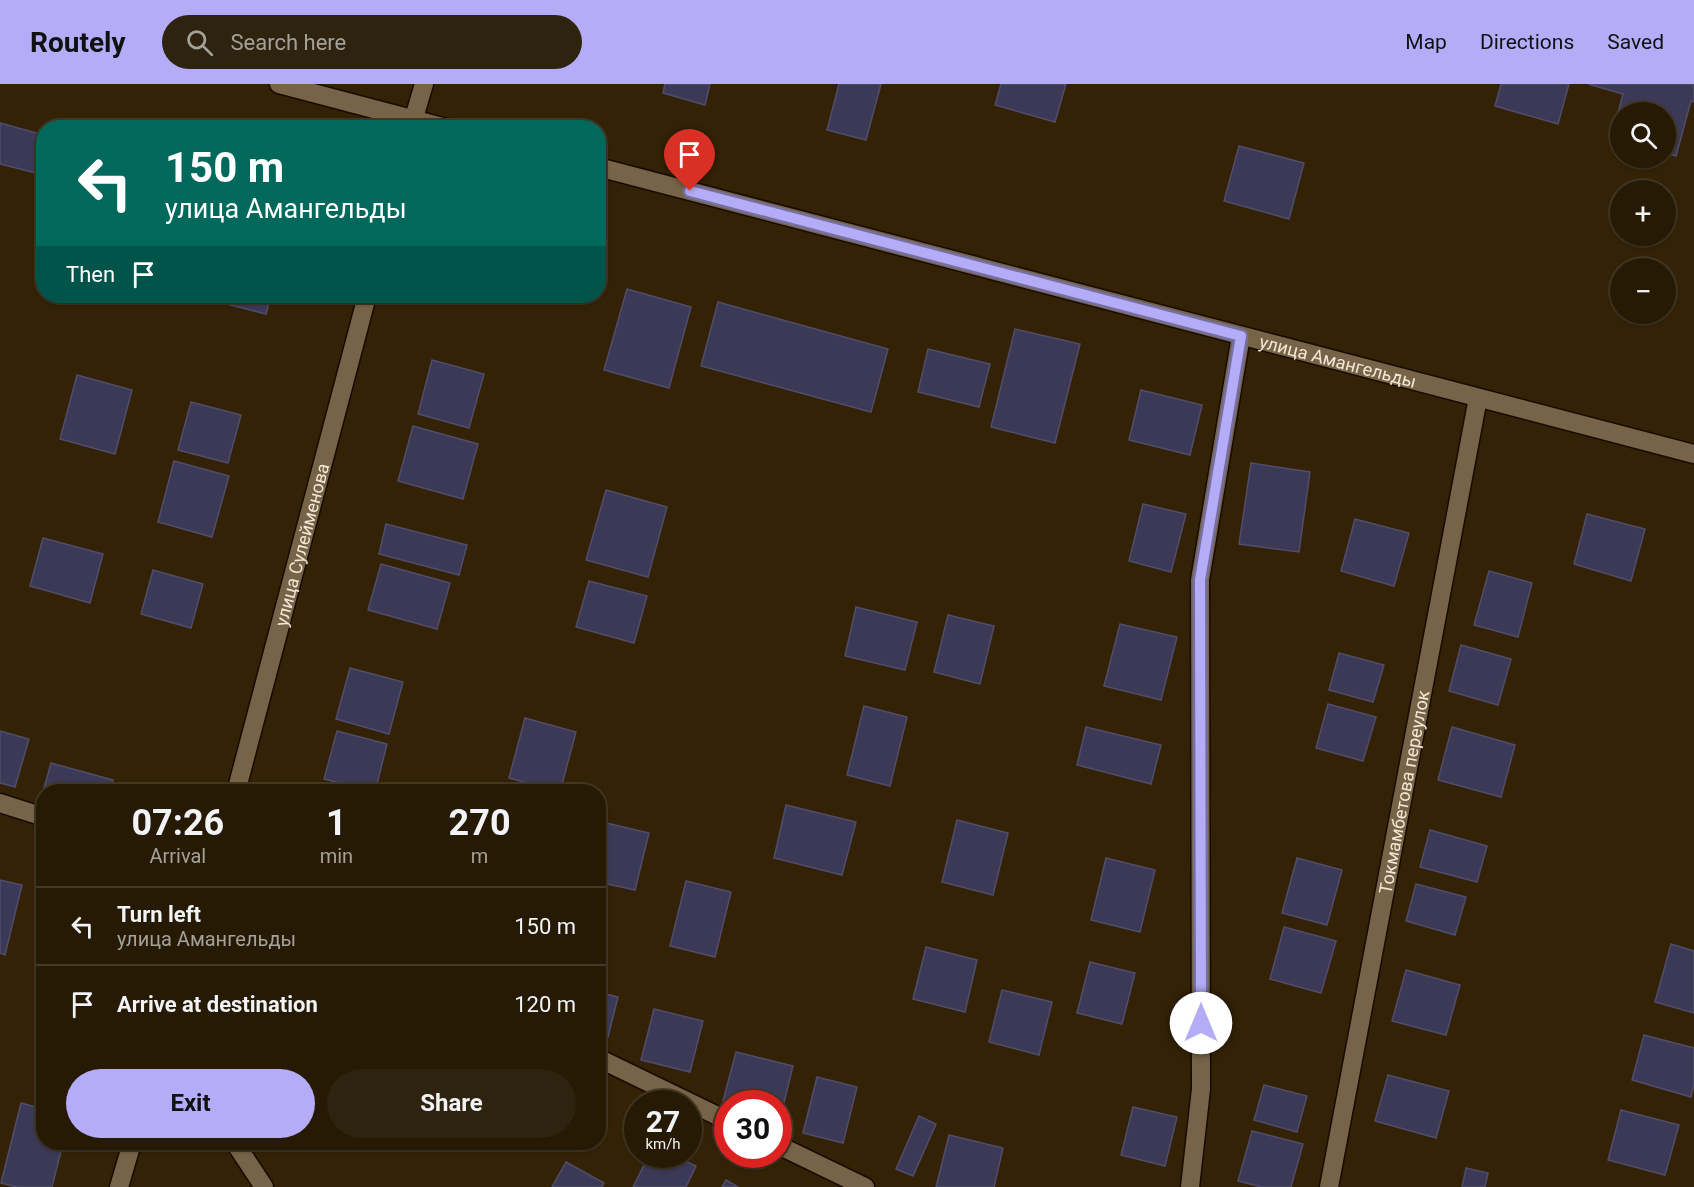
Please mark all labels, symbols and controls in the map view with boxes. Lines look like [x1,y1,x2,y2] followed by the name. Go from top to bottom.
[162,15,582,69] search box
[30,26,126,59] text: Routely
[183,26,216,59] icon: search
[231,30,346,55] text: Search here
[1405,30,1447,54] text: Map
[1480,30,1574,54] text: Directions
[1607,30,1664,54] text: Saved
[1610,102,1676,324] map controls
[1610,102,1676,168] button: search
[664,129,715,191] pin
[673,138,706,171] icon: arrive
[165,143,284,192] text: 150 m
[66,144,144,222] icon: left
[1610,180,1676,246] button: +
[165,193,407,225] text: улица Амангельды
[127,258,160,291] icon: arrive
[1610,258,1676,324] button: −
[66,262,115,287] text: Then
[1257,330,1419,391] street label: улица Амангельды
[270,461,333,628] street label: улица Сулейменова
[1374,688,1433,896] street label: Токмамбетова переулок
[131,802,224,844] text: 07:26
[326,802,347,844] text: 1
[449,802,511,844] text: 270
[149,844,206,868] text: Arrival
[320,844,353,868] text: min
[471,844,488,868] text: m
[117,902,201,927] text: Turn left
[66,910,99,943] icon: left
[514,914,576,939] text: 150 m
[117,927,296,951] text: улица Амангельды
[66,988,99,1021] icon: arrive
[1169,991,1233,1055] position arrow
[117,992,318,1017] text: Arrive at destination
[514,992,576,1017] text: 120 m
[66,1069,315,1138] button: Exit
[327,1069,576,1138] button: Share
[714,1090,792,1168] speed limit sign: 30
[646,1104,680,1139] text: 27
[645,1135,681,1153] text: km/h

